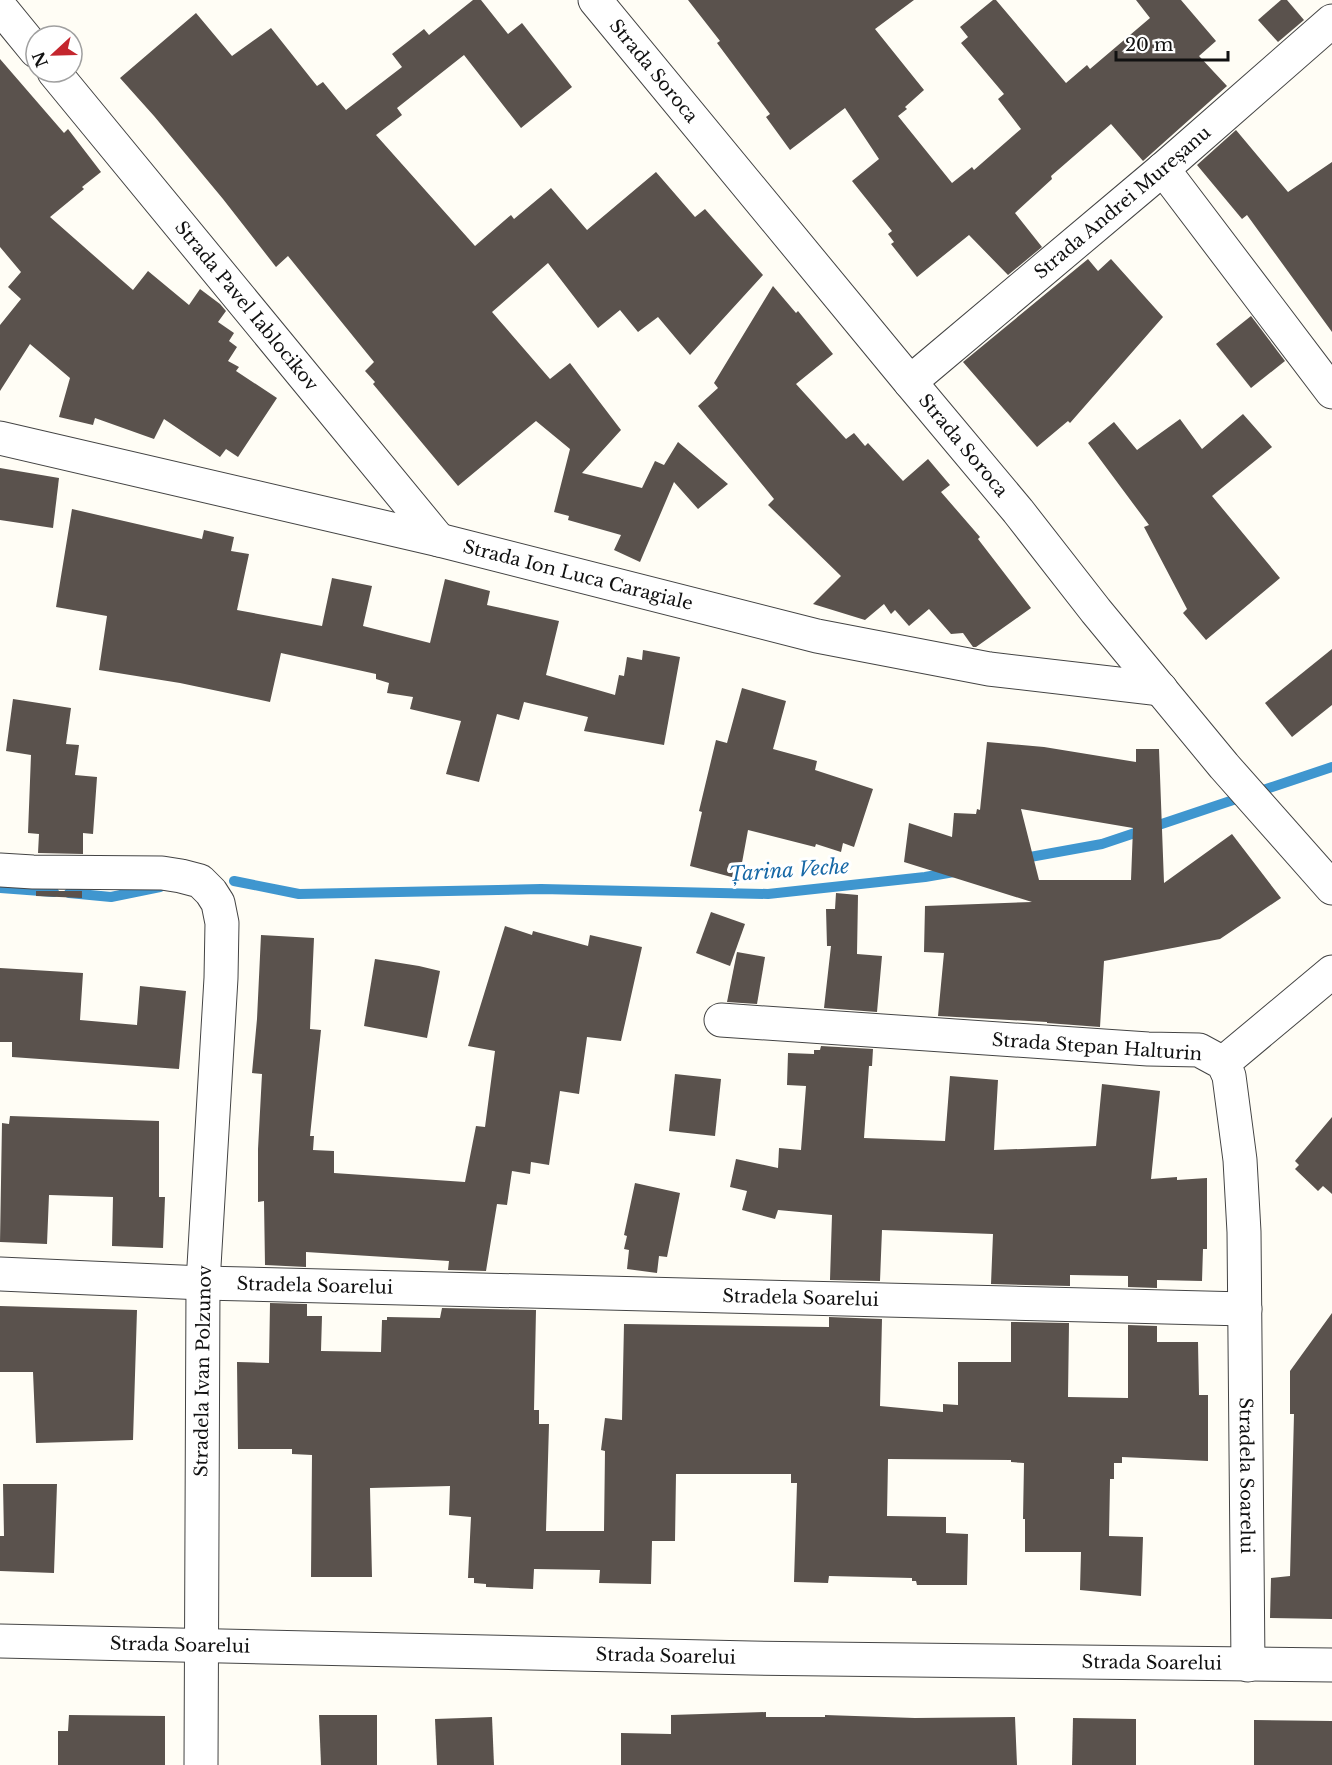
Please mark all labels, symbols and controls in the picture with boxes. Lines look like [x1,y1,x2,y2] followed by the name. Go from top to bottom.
[605,15,703,127] street label: Strada Soroca
[24,24,84,84] north arrow
[1116,24,1228,62] scale bar
[1125,34,1173,56] text: 20 m
[28,49,52,70] text: N
[1030,122,1215,284] street label: Strada Andrei Mureșanu
[170,217,323,395] street label: Strada Pavel Iablocikov
[914,390,1012,501] street label: Strada Soroca
[461,536,695,615] street label: Strada Ion Luca Caragiale
[728,854,850,886] water label: Țarina Veche
[991,1029,1203,1065] street label: Strada Stepan Halturin
[190,1265,216,1477] street label: Stradela Ivan Polzunov
[236,1273,393,1299] street label: Stradela Soarelui
[722,1285,879,1311] street label: Stradela Soarelui
[1235,1397,1258,1554] street label: Stradela Soarelui
[110,1632,250,1658] street label: Strada Soarelui
[595,1643,736,1669] street label: Strada Soarelui
[1082,1651,1222,1675] street label: Strada Soarelui

